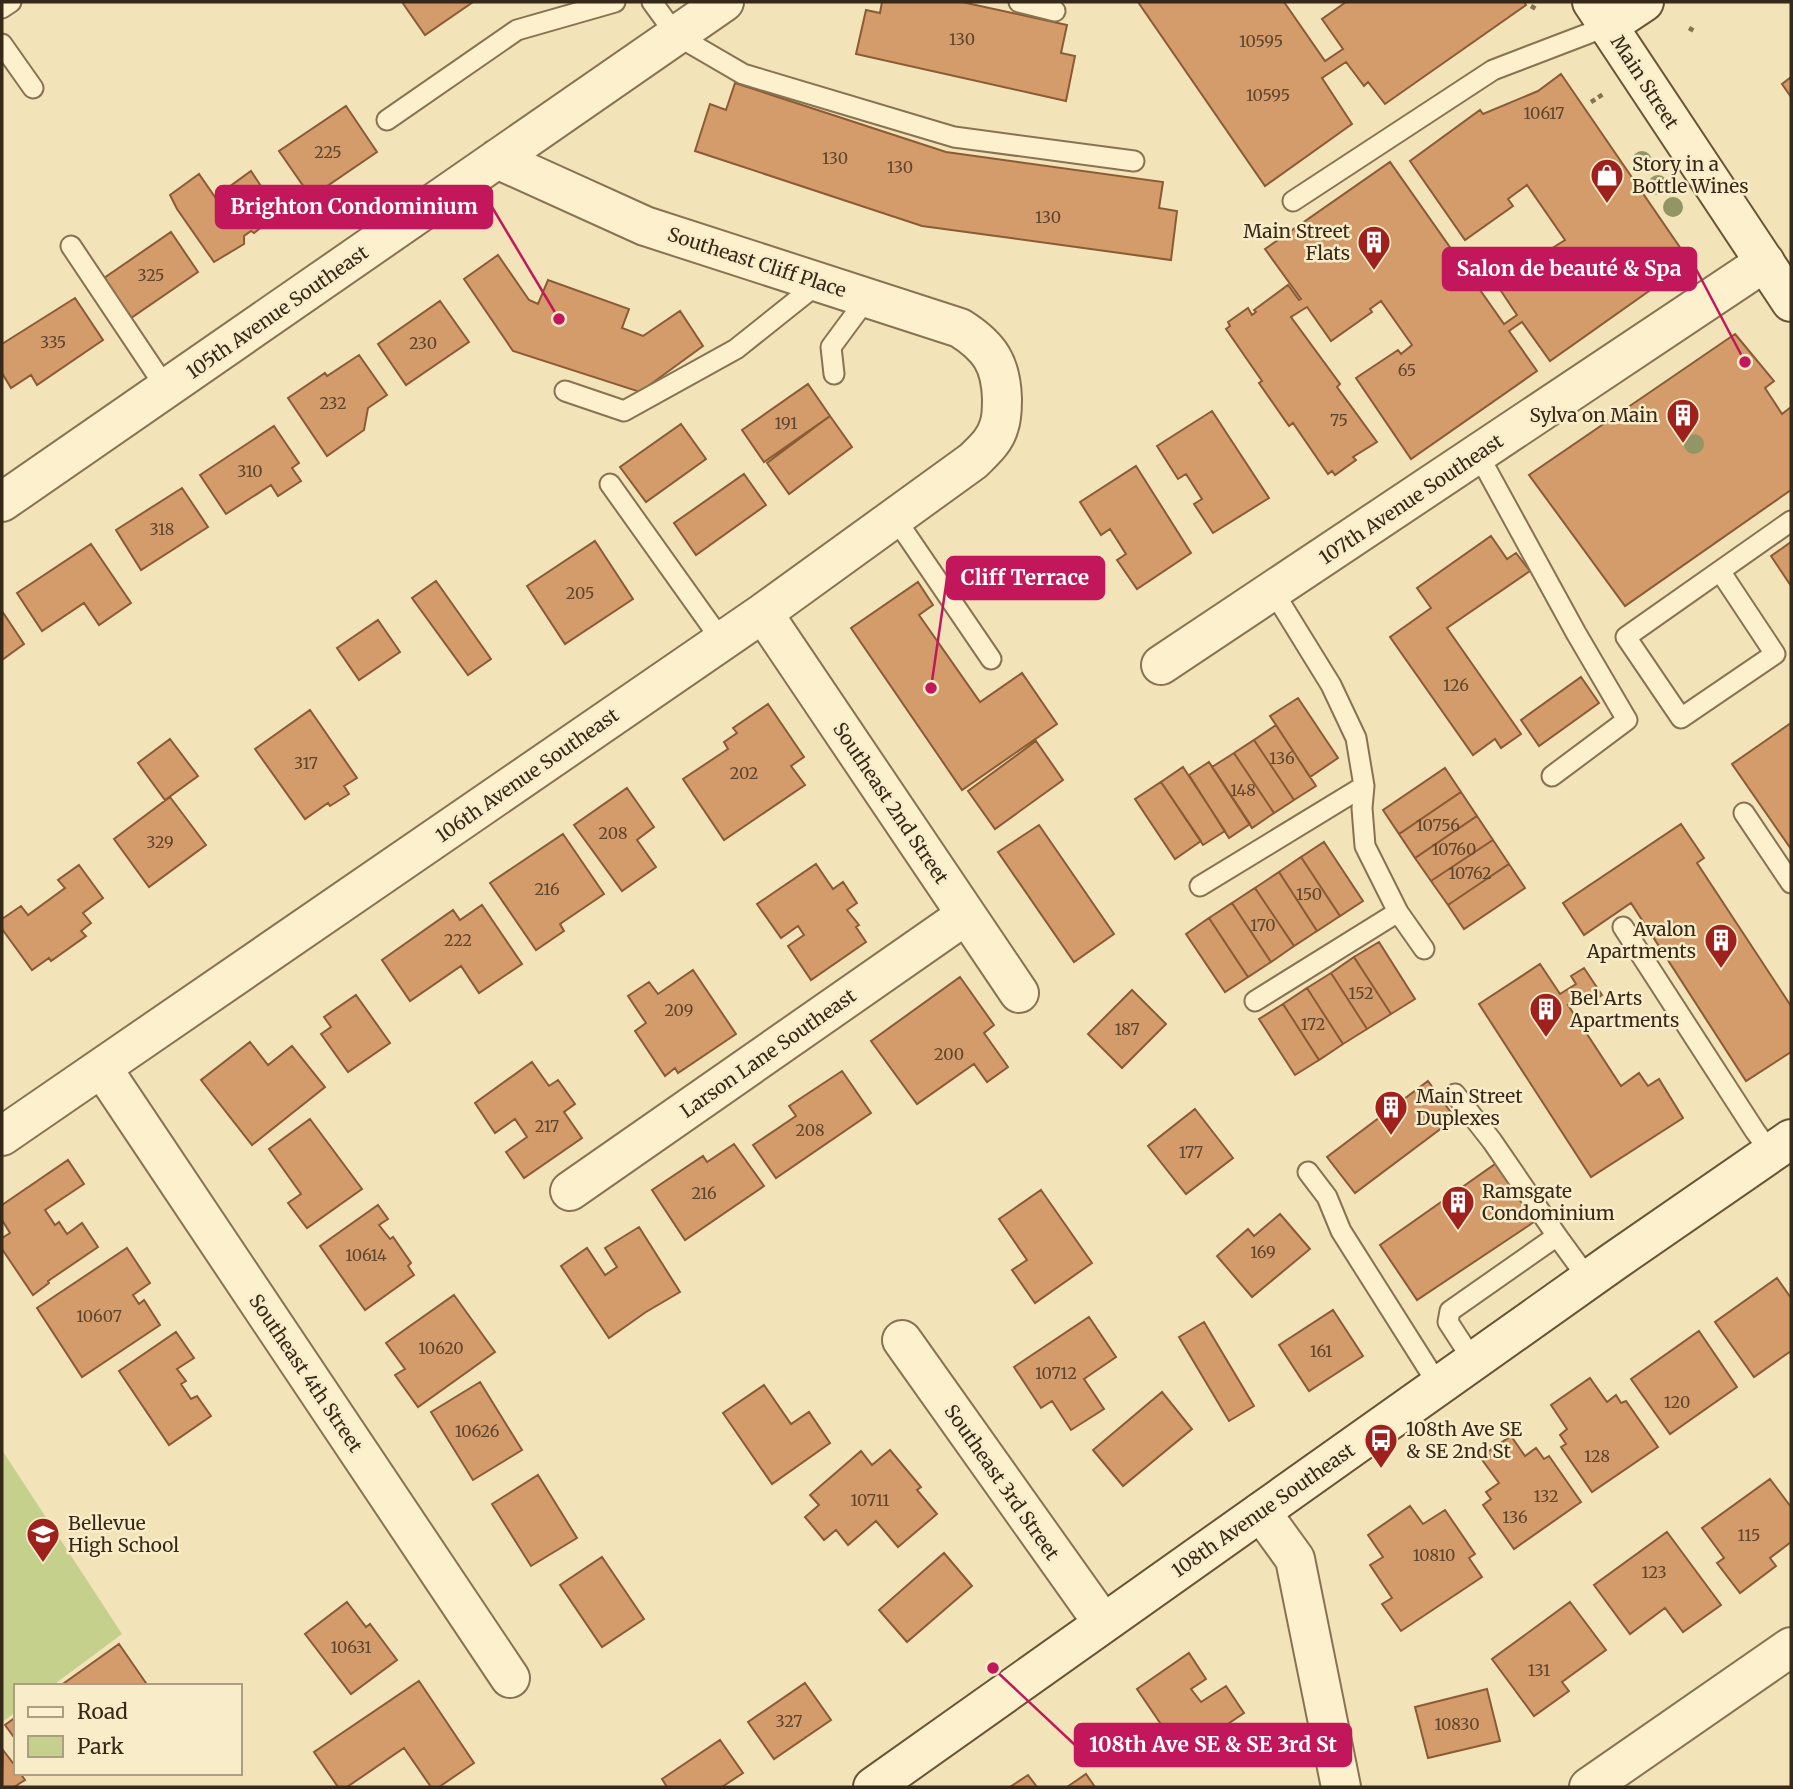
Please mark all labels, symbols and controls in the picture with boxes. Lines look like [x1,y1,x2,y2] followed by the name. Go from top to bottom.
[949,29,975,49] house number: 130
[1239,31,1283,51] house number: 10595
[1606,31,1684,134] street label: Main Street
[1246,85,1290,105] house number: 10595
[1524,103,1564,123] house number: 10617
[314,142,342,162] house number: 225
[822,148,848,168] house number: 130
[1632,152,1749,198] place label: Story in a Bottle Wines
[1588,156,1626,205] shop icon: Story in a Bottle Wines
[887,157,913,177] house number: 130
[216,186,492,228] callout: Brighton Condominium
[230,193,478,220] text: Brighton Condominium
[1035,207,1061,227] house number: 130
[1243,219,1351,265] place label: Main Street Flats
[665,222,849,302] street label: Southeast Cliff Place
[1355,223,1393,272] building icon: Main Street Flats
[181,240,373,384] street label: 105th Avenue Southeast
[1443,248,1696,290] callout: Salon de beauté & Spa
[1457,255,1682,282] text: Salon de beauté & Spa
[138,265,164,285] house number: 325
[40,332,66,352] house number: 335
[409,333,437,353] house number: 230
[1398,360,1416,380] house number: 65
[319,393,347,413] house number: 232
[1664,396,1702,445] building icon: Sylva on Main
[1530,403,1658,427] place label: Sylva on Main
[1330,410,1348,430] house number: 75
[775,413,797,433] house number: 191
[1314,428,1508,570] street label: 107th Avenue Southeast
[237,461,263,481] house number: 310
[150,519,174,539] house number: 318
[947,557,1104,599] callout: Cliff Terrace
[961,564,1089,591] text: Cliff Terrace
[566,583,594,603] house number: 205
[1443,675,1469,695] house number: 126
[431,702,624,847] street label: 106th Avenue Southeast
[828,718,954,889] street label: Southeast 2nd Street
[1269,748,1295,768] house number: 136
[294,753,318,773] house number: 317
[730,763,758,783] house number: 202
[1230,780,1256,800] house number: 148
[1416,815,1460,835] house number: 10756
[599,823,627,843] house number: 208
[146,832,174,852] house number: 329
[1432,839,1476,859] house number: 10760
[1448,863,1492,883] house number: 10762
[534,879,560,899] house number: 216
[1296,884,1322,904] house number: 150
[1250,915,1276,935] house number: 170
[1586,917,1696,963] place label: Avalon Apartments
[1702,921,1740,970] building icon: Avalon Apartments
[444,930,472,950] house number: 222
[676,983,861,1123] street label: Larson Lane Southeast
[1349,983,1373,1003] house number: 152
[1569,986,1679,1032] place label: Bel Arts Apartments
[1527,990,1565,1039] building icon: Bel Arts Apartments
[664,1000,694,1020] house number: 209
[1301,1014,1325,1034] house number: 172
[1114,1019,1140,1039] house number: 187
[934,1044,964,1064] house number: 200
[1416,1084,1523,1130] place label: Main Street Duplexes
[1372,1088,1410,1137] building icon: Main Street Duplexes
[535,1116,559,1136] house number: 217
[796,1120,824,1140] house number: 208
[1179,1142,1203,1162] house number: 177
[1482,1179,1615,1225] place label: Ramsgate Condominium
[691,1183,717,1203] house number: 216
[1439,1183,1477,1232] building icon: Ramsgate Condominium
[1250,1242,1276,1262] house number: 169
[345,1245,387,1265] house number: 10614
[244,1289,368,1457] street label: Southeast 4th Street
[76,1306,122,1326] house number: 10607
[418,1338,464,1358] house number: 10620
[1310,1341,1332,1361] house number: 161
[1035,1363,1077,1383] house number: 10712
[1664,1392,1690,1412] house number: 120
[939,1400,1065,1565] street label: Southeast 3rd Street
[1406,1417,1522,1463] place label: 108th Ave SE & SE 2nd St
[455,1421,500,1441] house number: 10626
[1362,1421,1400,1470] bus stop icon: 108th Ave SE & SE 2nd St
[1167,1437,1360,1582] street label: 108th Avenue Southeast
[1584,1446,1610,1466] house number: 128
[1534,1486,1558,1506] house number: 132
[850,1490,890,1510] house number: 10711
[1502,1507,1528,1527] house number: 136
[68,1511,179,1557] place label: Bellevue High School
[24,1515,62,1564] school or university icon: Bellevue High School
[1738,1525,1760,1545] house number: 115
[1413,1545,1455,1565] house number: 10810
[1641,1562,1667,1582] house number: 123
[330,1637,372,1657] house number: 10631
[1528,1660,1550,1680] house number: 131
[14,1684,242,1775] legend
[77,1698,128,1725] text: Road
[776,1711,802,1731] house number: 327
[1434,1714,1480,1734] house number: 10830
[1075,1724,1351,1766] callout: 108th Ave SE & SE 3rd St
[1089,1731,1338,1758] text: 108th Ave SE & SE 3rd St
[77,1733,124,1760] text: Park

